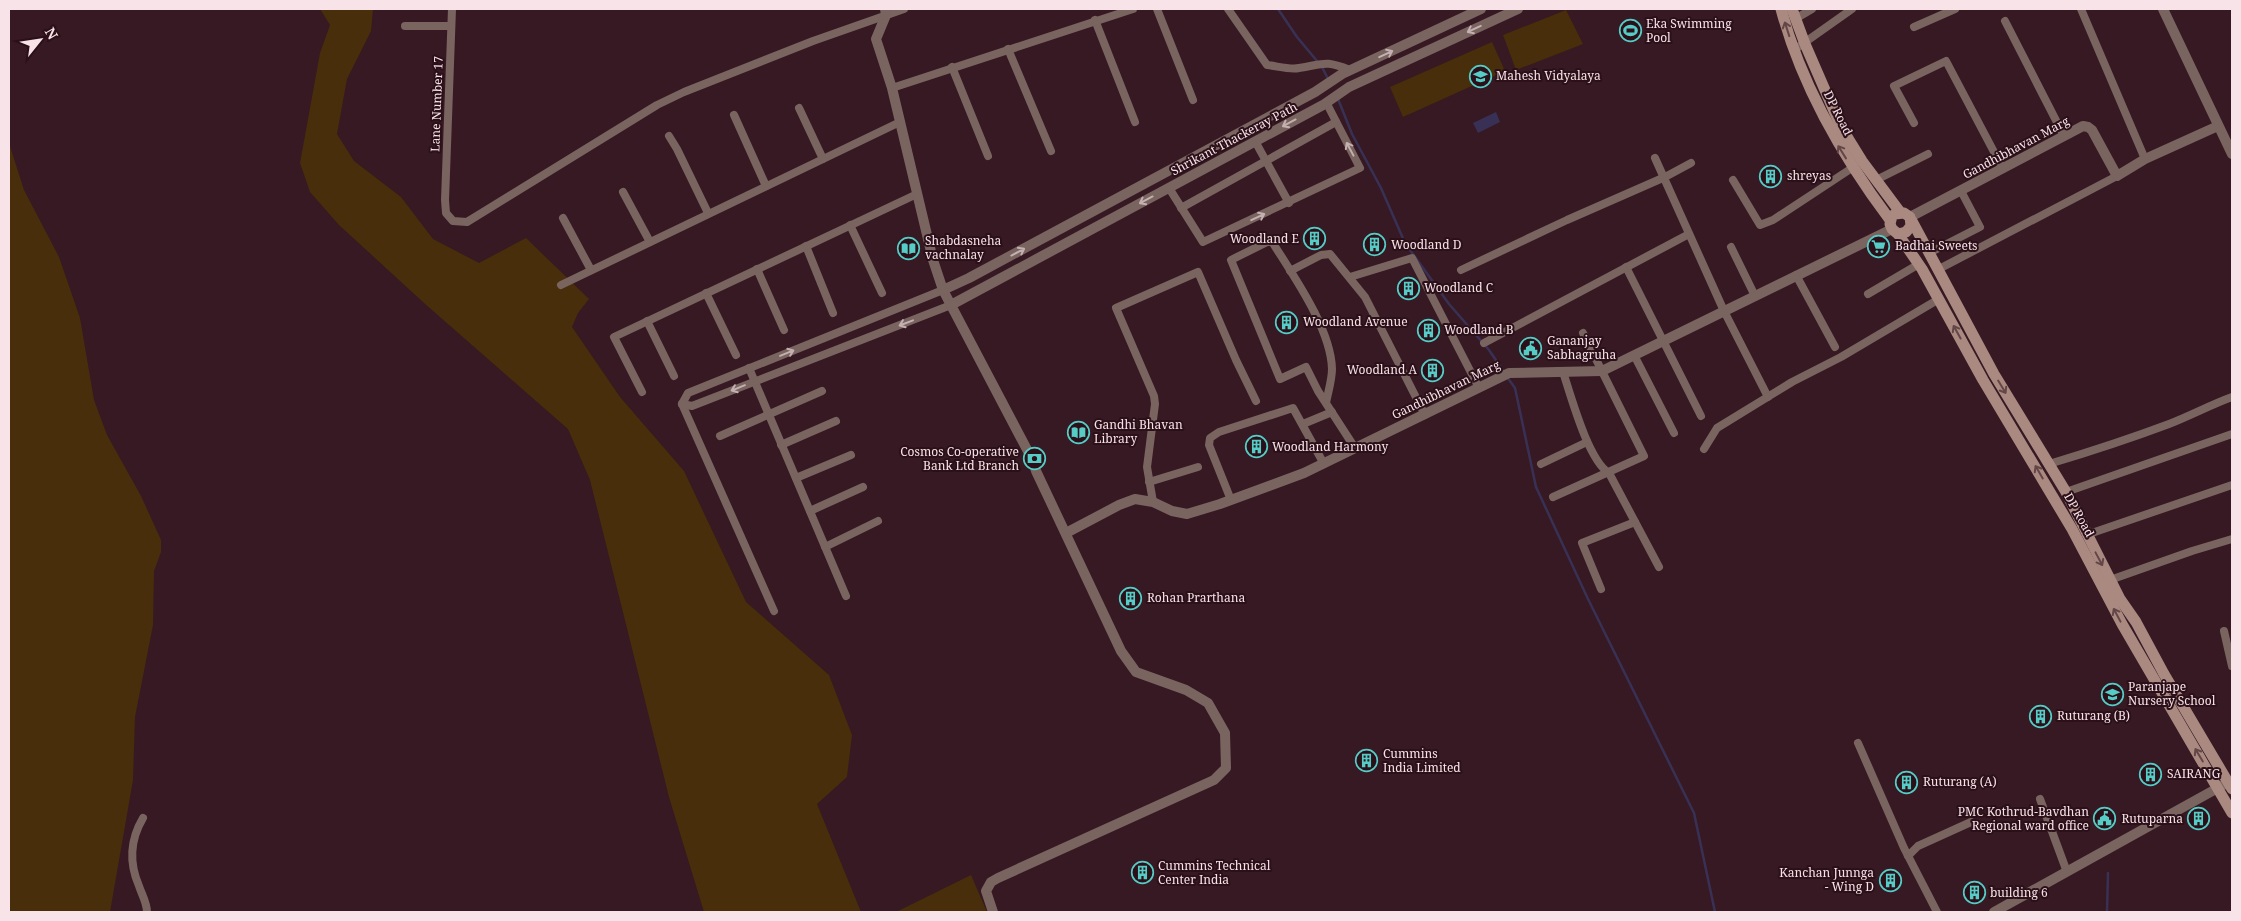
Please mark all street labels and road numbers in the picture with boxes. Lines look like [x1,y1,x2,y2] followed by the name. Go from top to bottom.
[426,56,447,152] street label: Lane Number 17
[1820,88,1857,139] street label: DP Road
[1168,98,1300,179] street label: Shrikant Thackeray Path
[1960,112,2072,183] street label: Gandhibhavan Marg
[1389,356,1503,423] street label: Gandhibhavan Marg
[2060,490,2099,540] street label: DP Road

